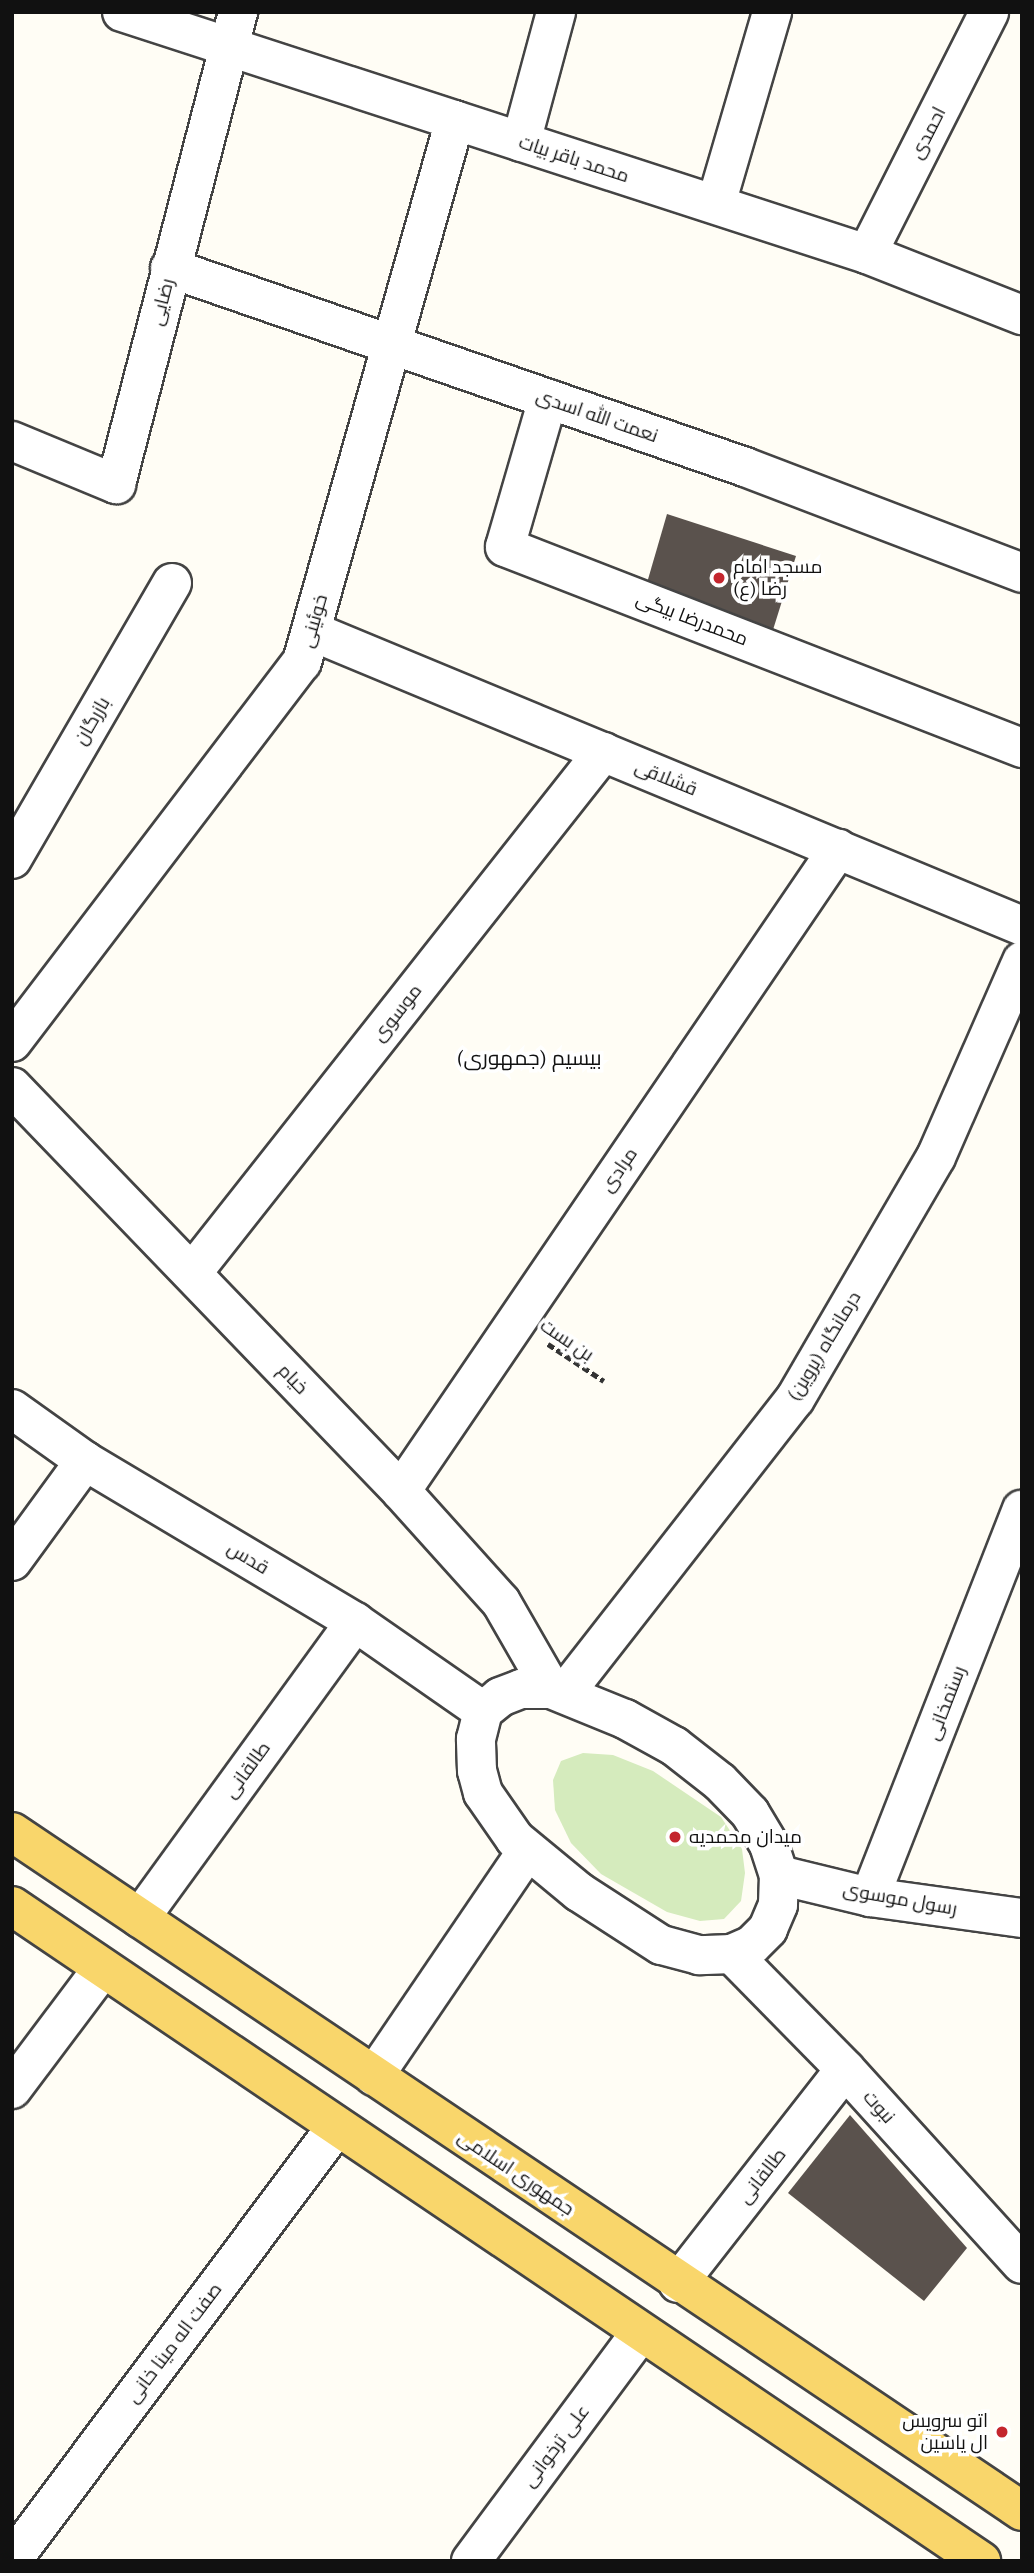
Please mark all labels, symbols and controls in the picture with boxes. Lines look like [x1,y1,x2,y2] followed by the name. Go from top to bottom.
[905,103,951,163] street label: احمدی
[516,130,632,188] street label: محمد باقر بیات
[145,276,179,328] street label: رضایی
[533,384,661,448] street label: نعمت الله اسدی
[733,556,822,600] place label: مسجد امام رضا (ع)
[711,570,727,586] marker: مسجد امام رضا (ع)
[633,587,751,651] street label: محمدرضا بیگی
[296,592,332,650] street label: خوئینی
[69,693,115,749] street label: بازرگان
[632,755,700,801] street label: قشلاقی
[367,980,427,1046] street label: موسوی
[456,1045,602,1071] district label: (بیسیم (جمهوری
[596,1143,642,1197] street label: مرادی
[782,1287,866,1405] street label: درمانگاه (پروین)
[536,1314,598,1366] street label: بن بست
[273,1359,313,1399] street label: خیام
[223,1537,273,1579] street label: قدس
[921,1662,971,1744] street label: رستمخانی
[219,1737,275,1803] street label: طالقانی
[689,1826,802,1848] place label: میدان محمدیه
[667,1829,683,1845] marker: میدان محمدیه
[841,1878,959,1920] street label: رسول موسوی
[858,2086,900,2128] street label: نبوت
[453,2126,579,2220] street label: جمهوری اسلامی
[733,2144,791,2208] street label: طالقانی
[121,2278,227,2408] street label: صفت اله مینا خانی
[518,2400,594,2492] street label: علی ترخوانی
[902,2410,988,2454] place label: اتو سرویس ال یاسین
[994,2424,1010,2440] marker: اتو سرویس ال یاسین

